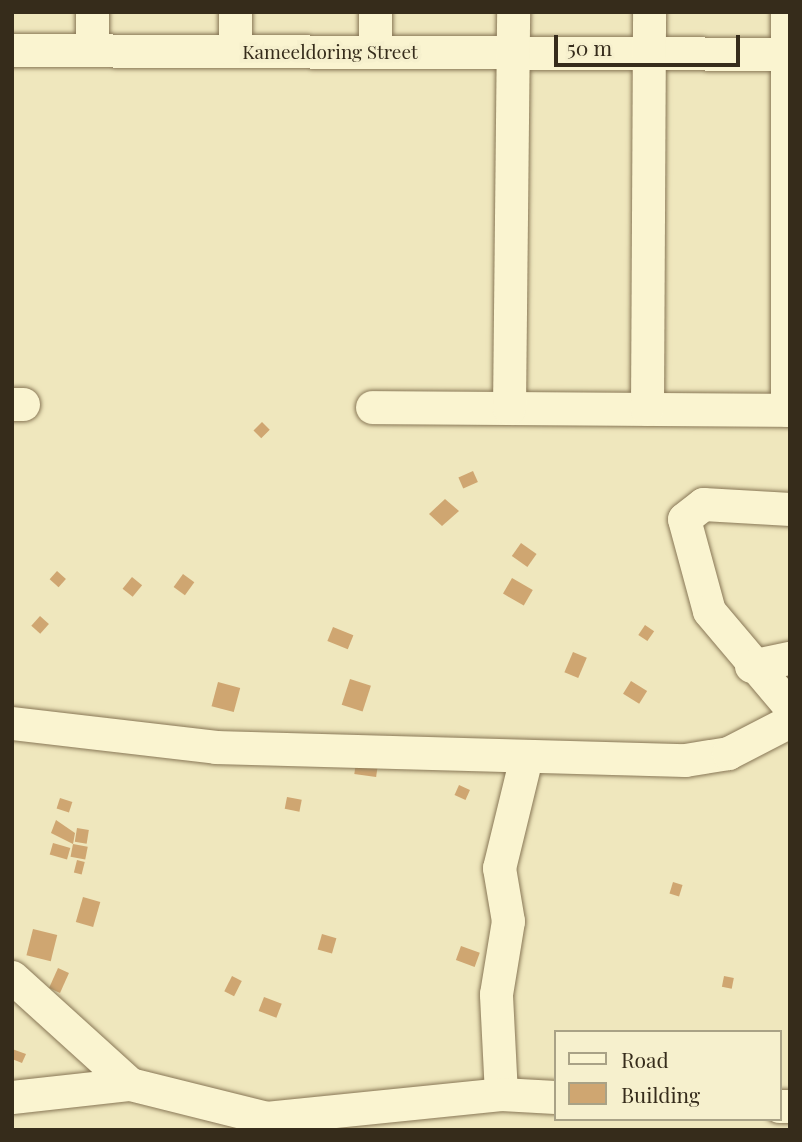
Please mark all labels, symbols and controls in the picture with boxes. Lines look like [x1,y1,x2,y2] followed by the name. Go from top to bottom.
[557,21,742,65] scale bar
[567,33,612,61] text: 50 m
[242,41,418,63] street label: Kameeldoring Street
[554,1030,781,1121] legend
[621,1045,669,1073] text: Road
[621,1080,700,1108] text: Building

